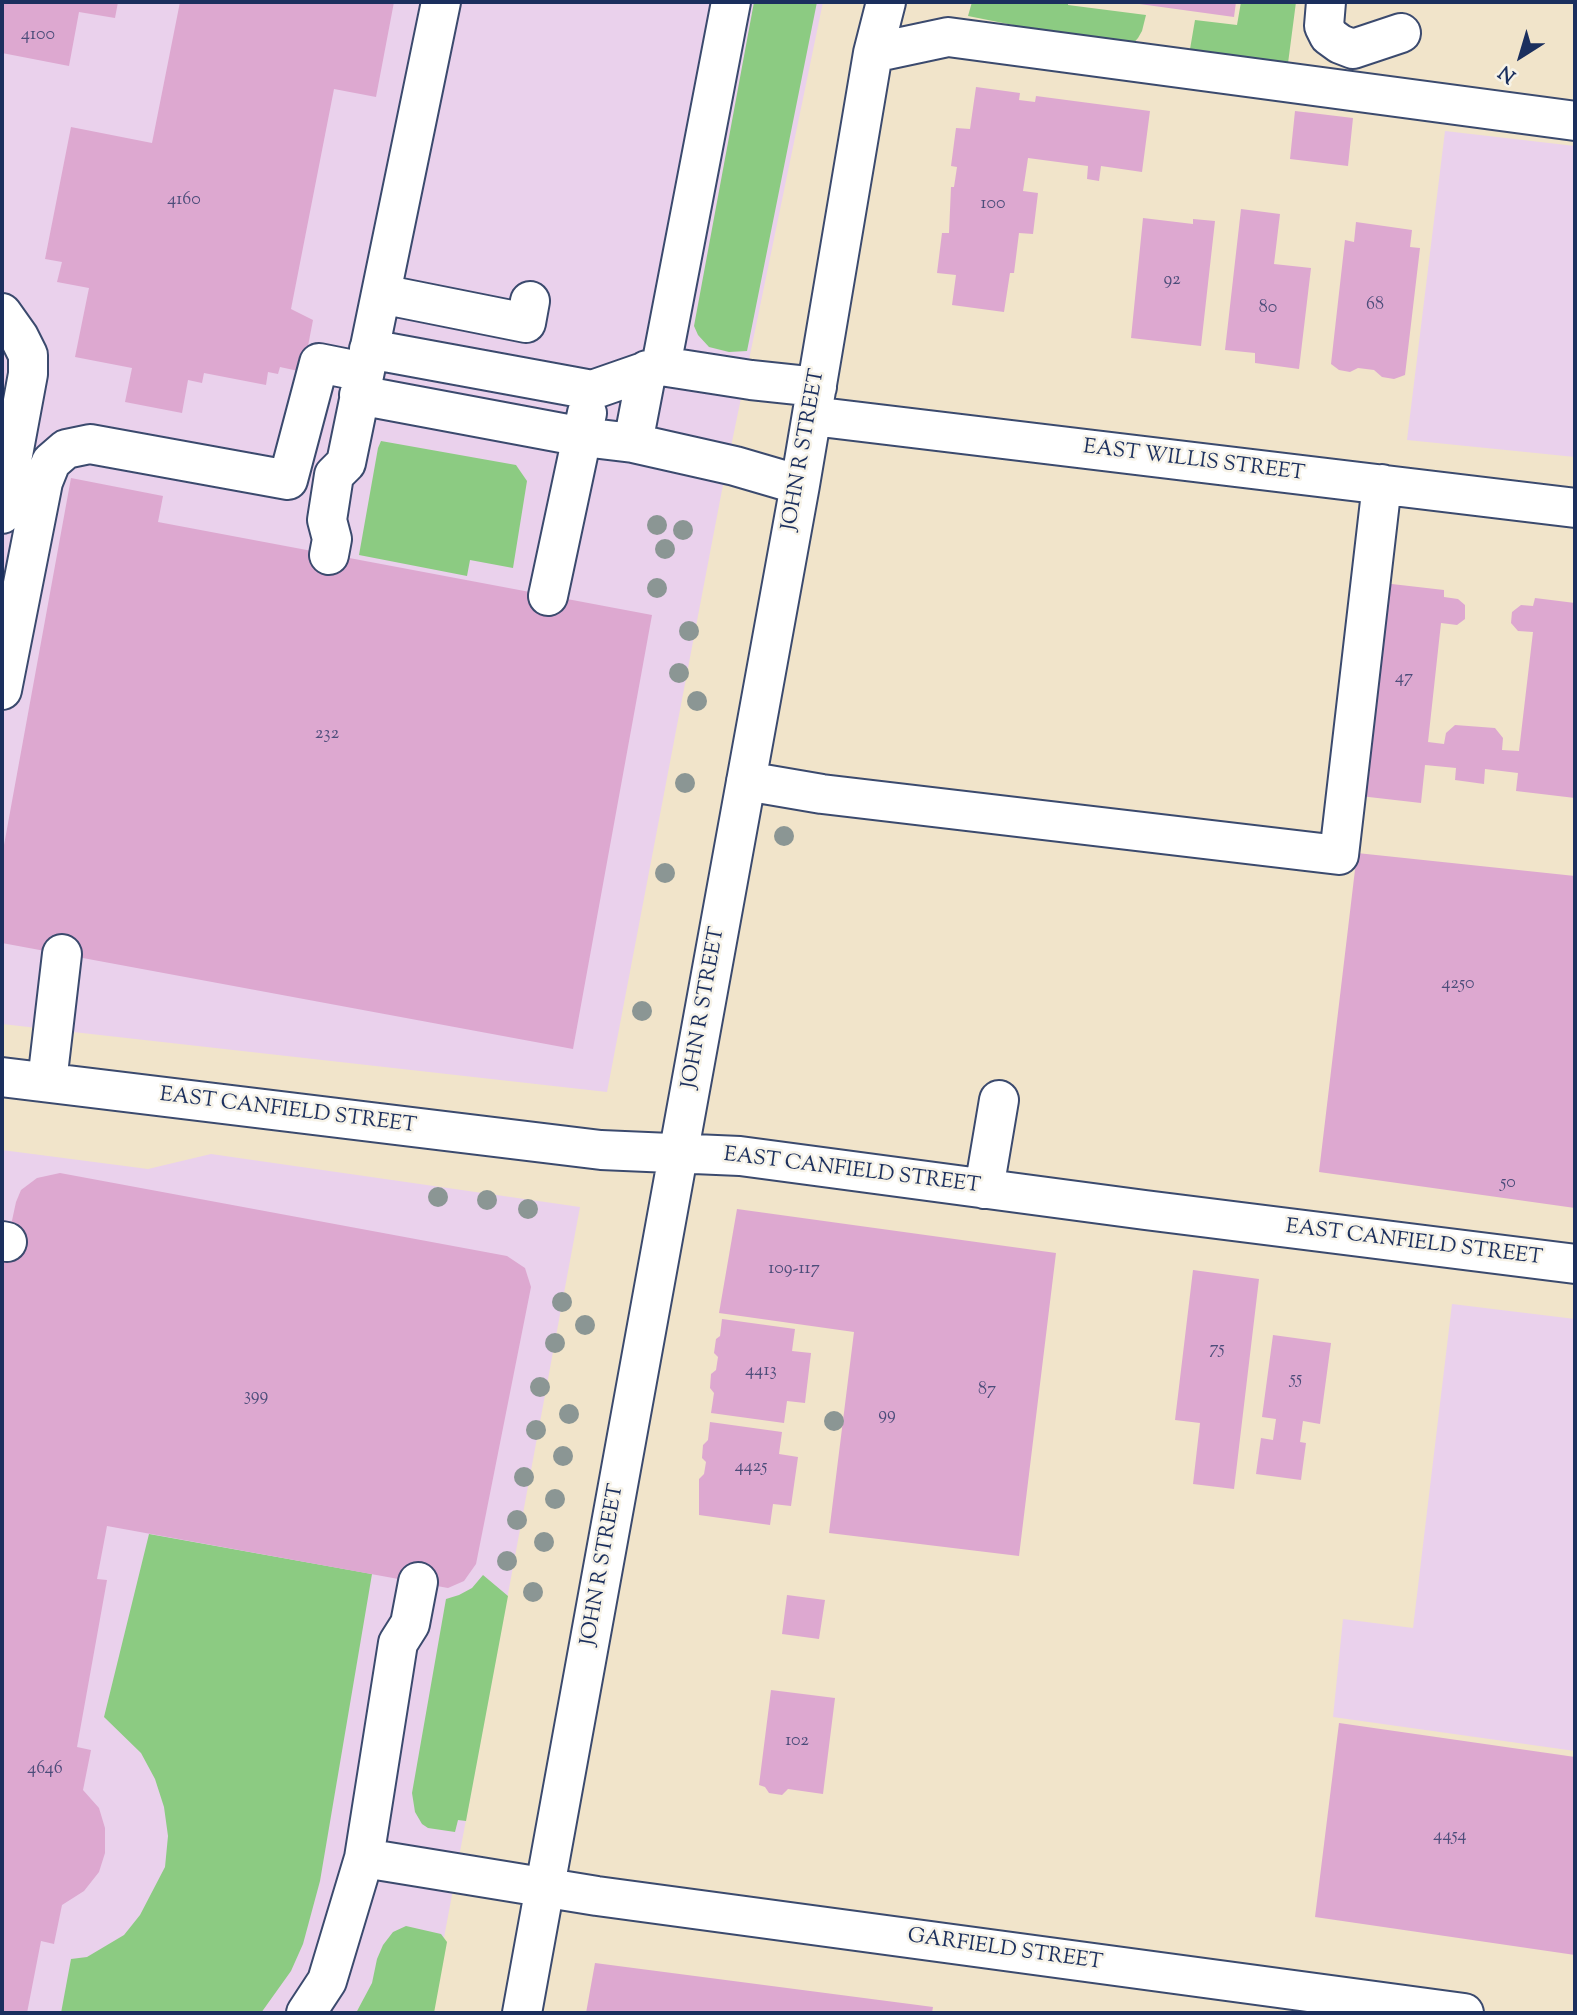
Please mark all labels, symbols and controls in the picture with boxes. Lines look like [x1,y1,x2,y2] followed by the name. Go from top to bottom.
[1486,21,1556,91] north arrow
[21,25,55,47] house number: 4100
[1494,58,1522,89] text: N
[167,190,201,212] house number: 4160
[981,194,1005,216] house number: 100
[1163,270,1181,292] house number: 92
[1366,295,1384,317] house number: 68
[1259,298,1277,320] house number: 80
[778,367,832,533] street label: JOHN R STREET
[1082,436,1306,488] street label: EAST WILLIS STREET
[1395,668,1413,690] house number: 47
[315,724,339,746] house number: 232
[678,925,732,1091] street label: JOHN R STREET
[1441,974,1475,996] house number: 4250
[158,1084,418,1140] street label: EAST CANFIELD STREET
[722,1144,982,1200] street label: EAST CANFIELD STREET
[1500,1173,1516,1195] house number: 50
[1284,1216,1544,1272] street label: EAST CANFIELD STREET
[768,1259,820,1281] house number: 109-117
[1209,1339,1225,1361] house number: 75
[745,1361,777,1383] house number: 4413
[1290,1369,1302,1391] house number: 55
[978,1380,996,1402] house number: 87
[244,1386,268,1408] house number: 399
[878,1405,896,1427] house number: 99
[735,1457,767,1479] house number: 4425
[577,1482,631,1648] street label: JOHN R STREET
[785,1731,809,1753] house number: 102
[27,1759,63,1781] house number: 4646
[1433,1826,1467,1848] house number: 4454
[906,1925,1104,1977] street label: GARFIELD STREET

